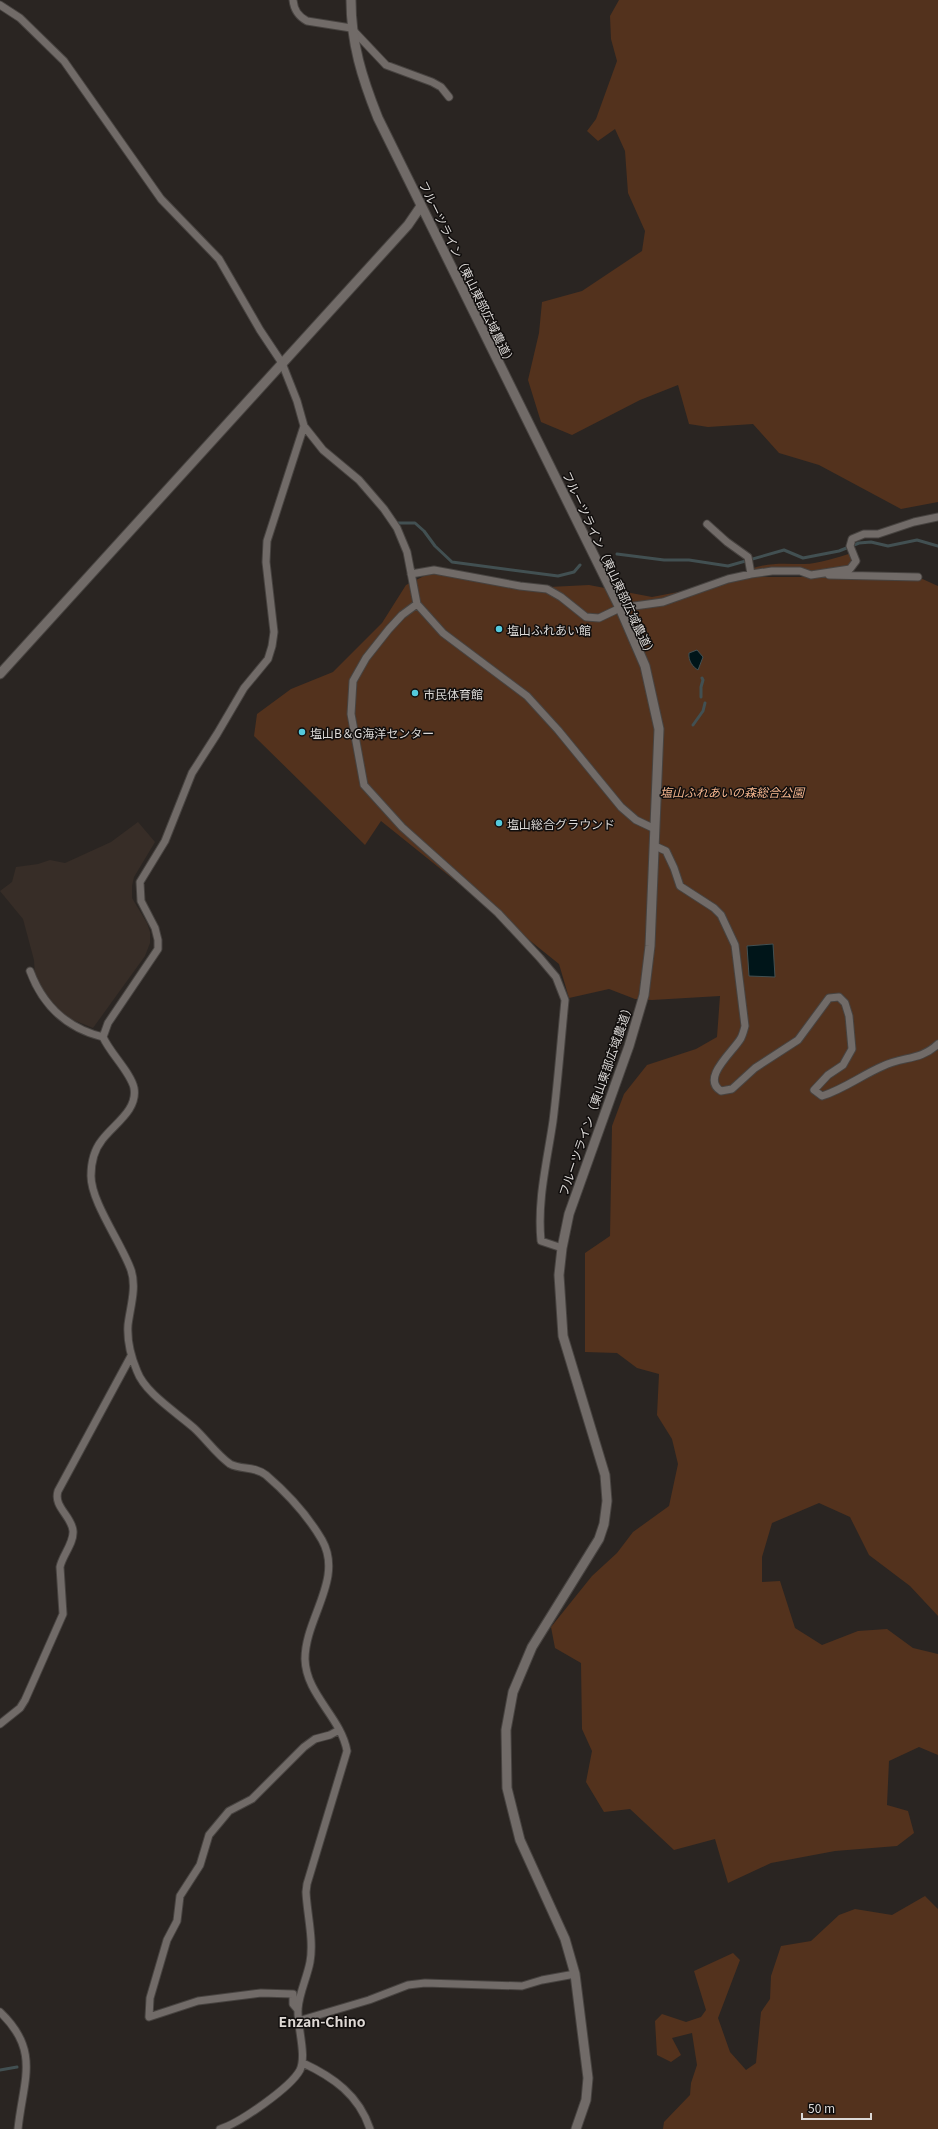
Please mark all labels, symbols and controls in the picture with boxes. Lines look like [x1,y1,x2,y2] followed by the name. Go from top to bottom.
[416,178,520,368] street label: フルーツライン（東山東部広域農道）
[559,468,661,660] street label: フルーツライン（東山東部広域農道）
[507,621,591,638] place label: 塩山ふれあい館
[494,624,504,634] marker: 塩山ふれあい館
[423,685,483,702] place label: 市民体育館
[410,688,420,698] marker: 市民体育館
[310,724,434,741] place label: 塩山B＆G海洋センター
[297,727,307,737] marker: 塩山B＆G海洋センター
[660,783,806,800] park label: 塩山ふれあいの森総合公園
[507,815,615,832] place label: 塩山総合グラウンド
[494,818,504,828] marker: 塩山総合グラウンド
[554,1000,636,1198] street label: フルーツライン（東山東部広域農道）
[279,2011,366,2031] district label: Enzan-Chino
[802,2095,871,2121] scale bar
[808,2099,835,2116] text: 50 m

